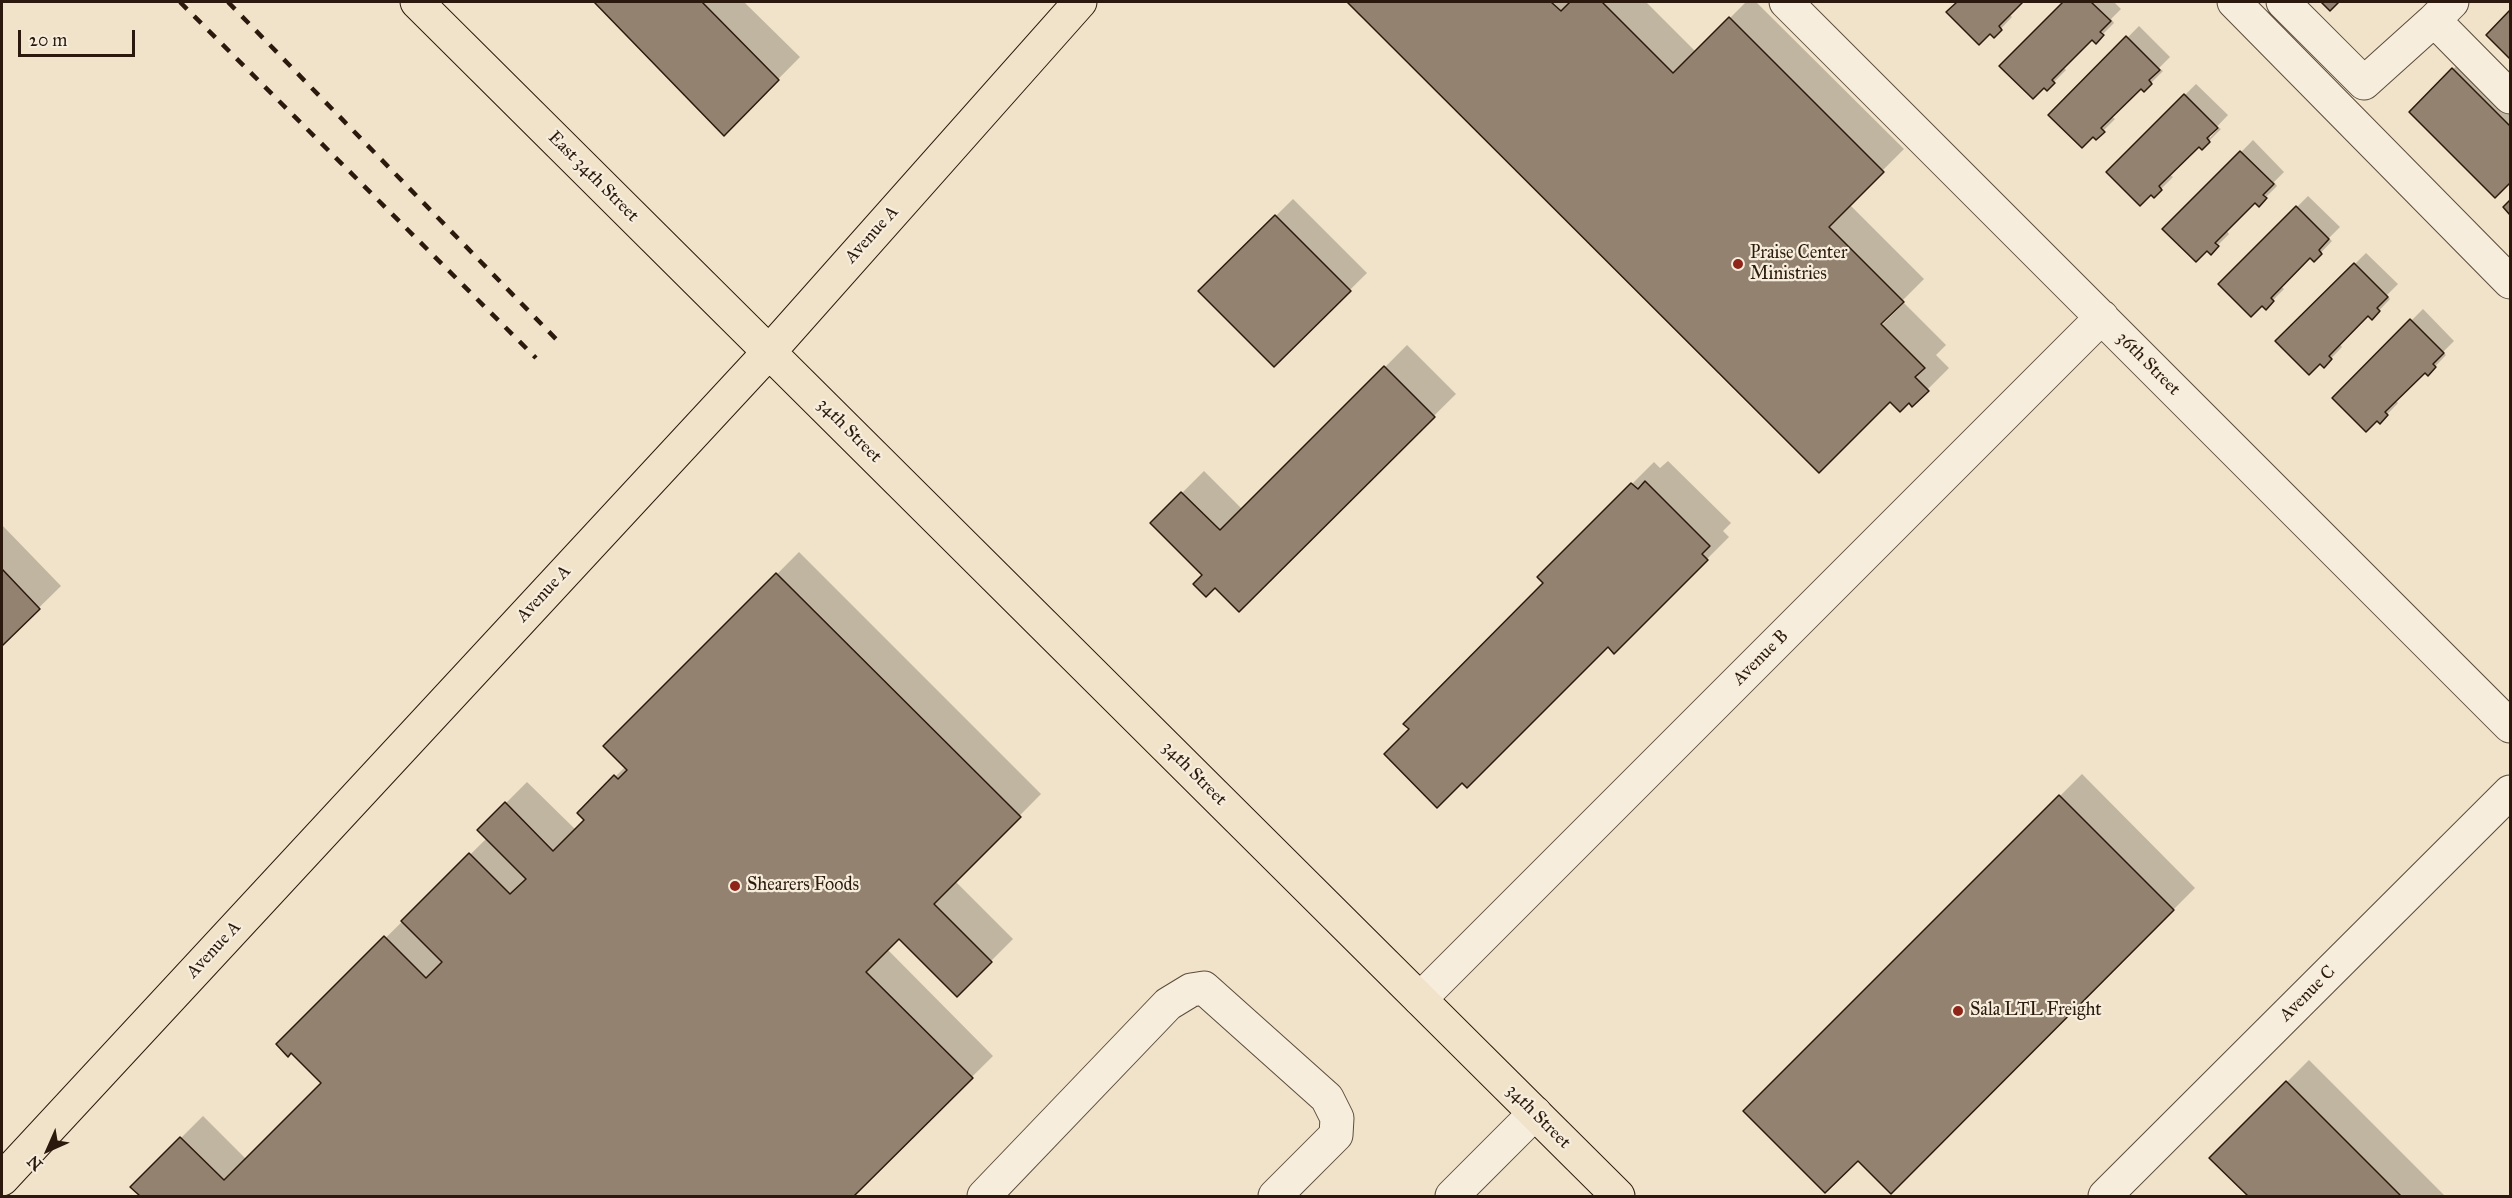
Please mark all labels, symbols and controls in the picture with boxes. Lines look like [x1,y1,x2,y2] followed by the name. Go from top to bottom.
[21,18,138,56] scale bar
[29,29,67,51] text: 20 m
[543,127,643,227] street label: East 34th Street
[841,202,903,268] street label: Avenue A
[1750,243,1847,286] place label: Praise Center Ministries
[1731,257,1745,271] marker: Praise Center Ministries
[2112,328,2184,400] street label: 36th Street
[812,394,886,468] street label: 34th Street
[512,561,576,627] street label: Avenue A
[1729,626,1793,690] street label: Avenue B
[1157,737,1231,811] street label: 34th Street
[747,875,859,897] place label: Shearers Foods
[728,879,742,893] marker: Shearers Foods
[182,917,246,983] street label: Avenue A
[2276,962,2340,1026] street label: Avenue C
[1970,1000,2102,1022] place label: Sala LTL Freight
[1951,1004,1965,1018] marker: Sala LTL Freight
[1501,1080,1575,1154] street label: 34th Street
[18,1120,78,1180] north arrow
[23,1152,46,1175] text: N

